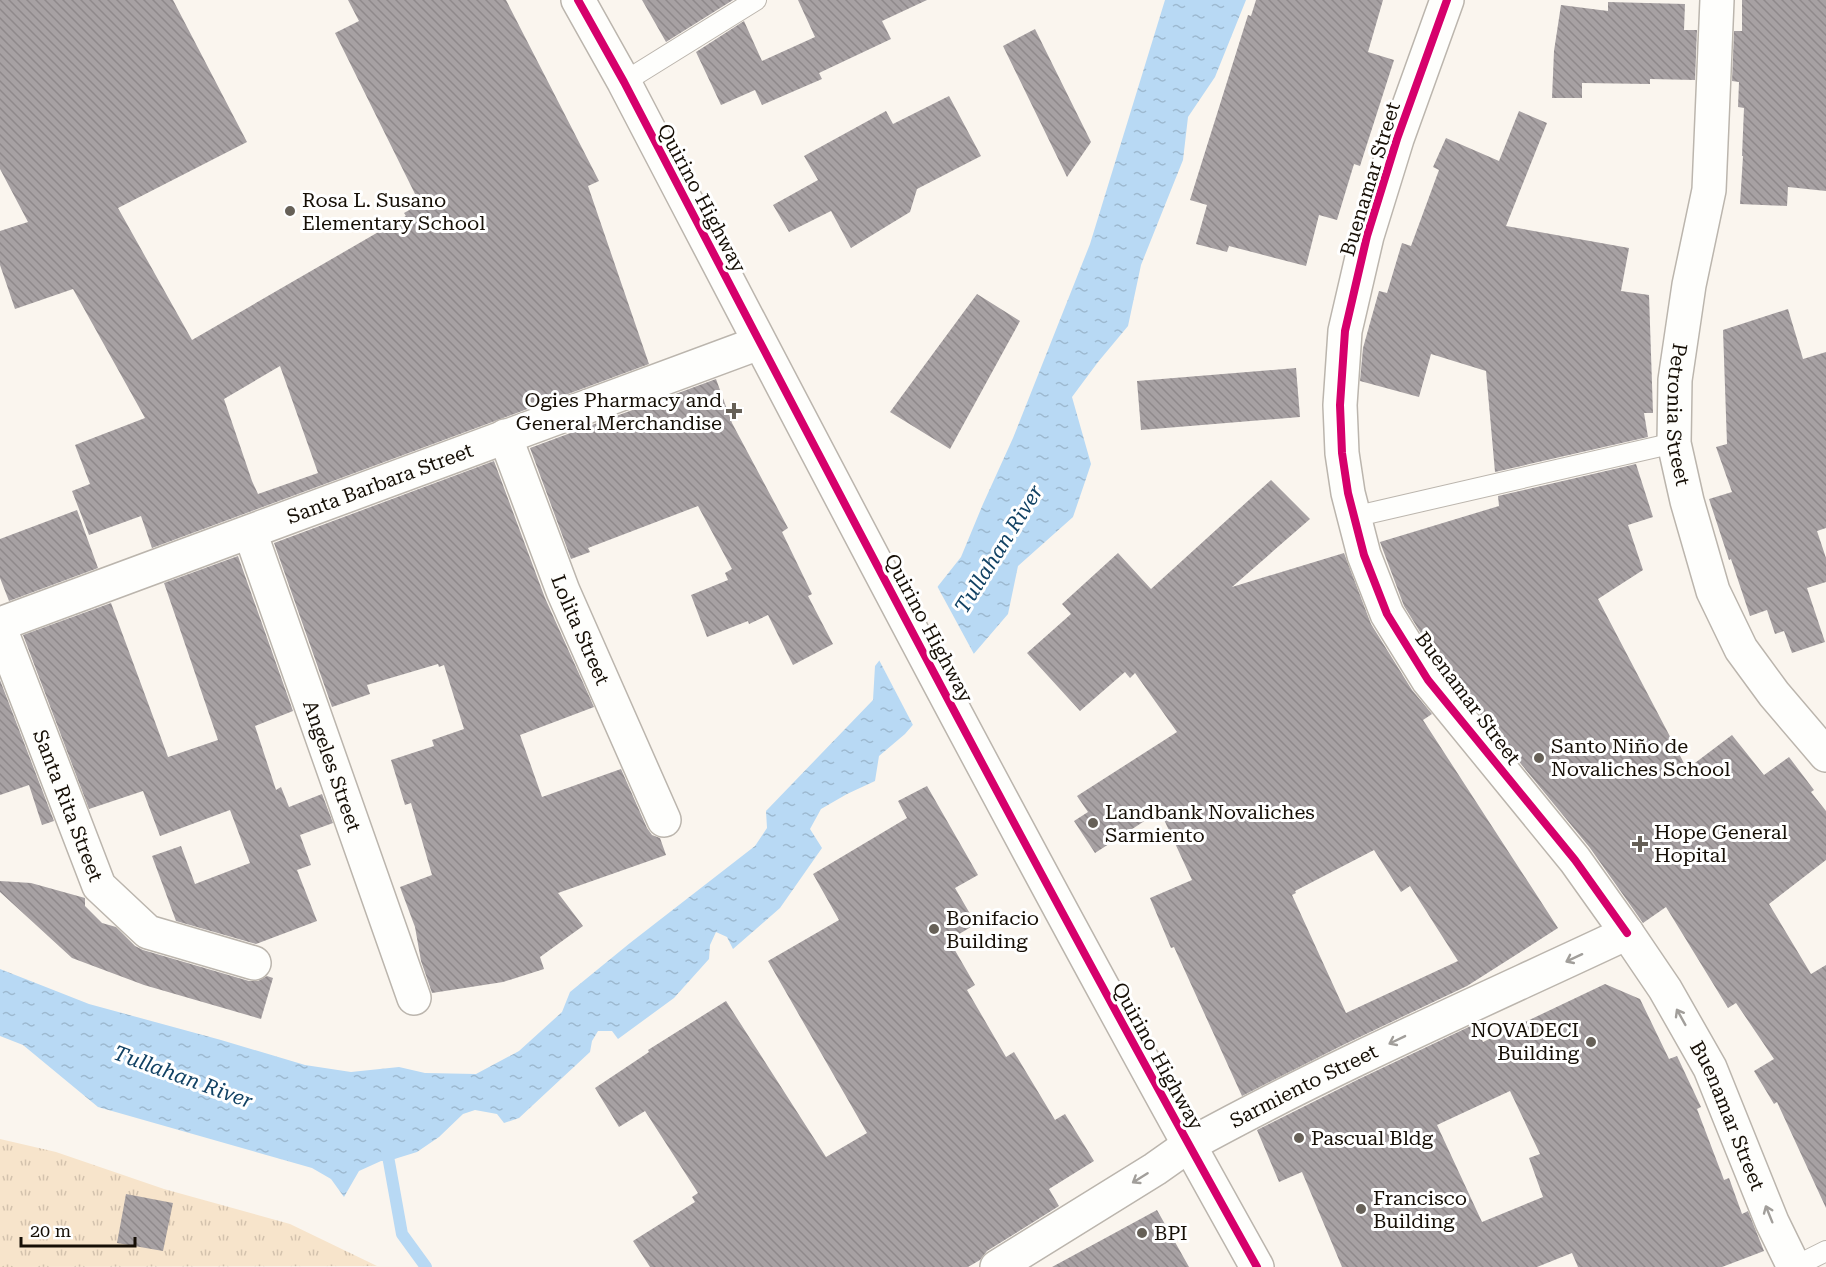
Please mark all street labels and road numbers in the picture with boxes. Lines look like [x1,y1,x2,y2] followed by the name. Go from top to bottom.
[1335,98,1405,259] street label: Buenamar Street
[653,119,751,277] street label: Quirino Highway
[1662,341,1695,489] street label: Petronia Street
[283,438,477,529] street label: Santa Barbara Street
[880,549,978,707] street label: Quirino Highway
[546,571,615,689] street label: Lolita Street
[1410,627,1526,770] street label: Buenamar Street
[298,697,367,835] street label: Angeles Street
[28,726,108,885] street label: Santa Rita Street
[1107,978,1209,1134] street label: Quirino Highway
[1685,1037,1770,1194] street label: Buenamar Street
[1226,1039,1382,1133] street label: Sarmiento Street

